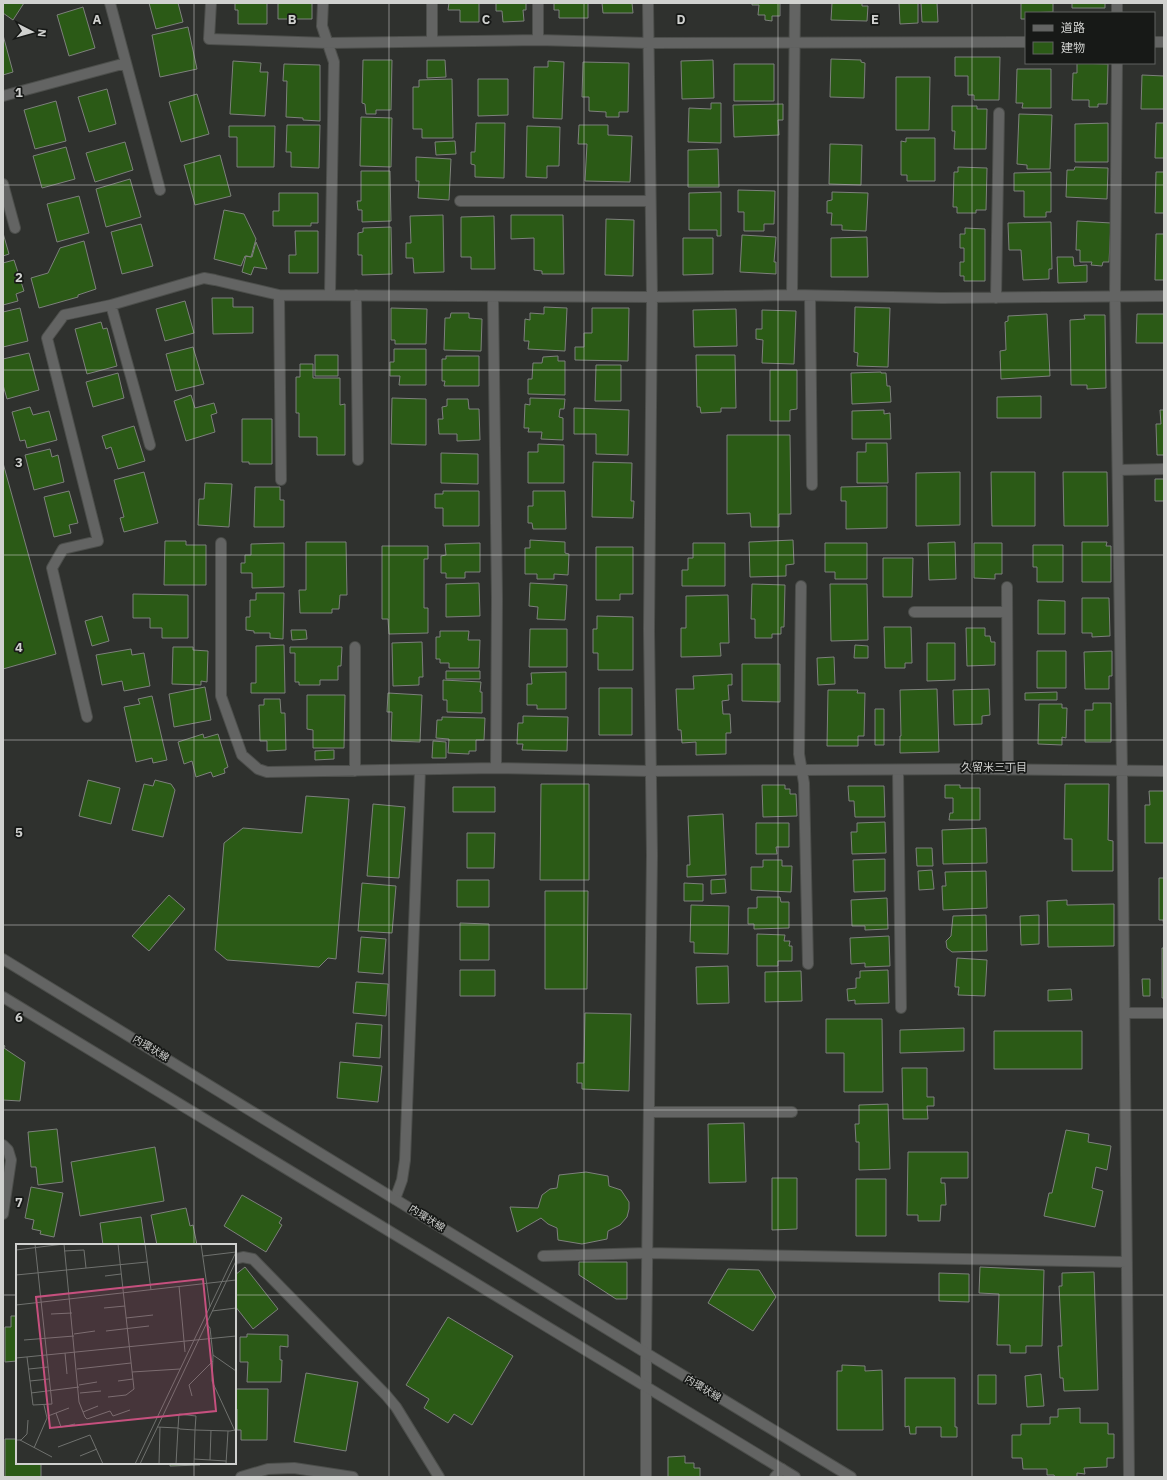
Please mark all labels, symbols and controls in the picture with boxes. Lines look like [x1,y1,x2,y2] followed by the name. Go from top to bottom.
[93,11,102,28] text: A
[288,11,297,28] text: B
[482,11,491,28] text: C
[676,11,686,28] text: D
[871,11,879,28] text: E
[12,12,52,52] north arrow
[1025,12,1155,64] legend
[1061,20,1085,35] text: 道路
[35,28,49,38] text: N
[1061,40,1085,55] text: 建物
[15,84,23,101] text: 1
[15,269,23,286] text: 2
[15,454,23,471] text: 3
[15,639,23,656] text: 4
[961,760,1027,774] district label: 久留米三丁目
[15,824,23,841] text: 5
[15,1009,23,1026] text: 6
[131,1032,171,1064] street label: 内環状線
[15,1194,23,1211] text: 7
[407,1202,447,1234] street label: 内環状線
[16,1244,236,1464] inset map
[683,1372,723,1404] street label: 内環状線

